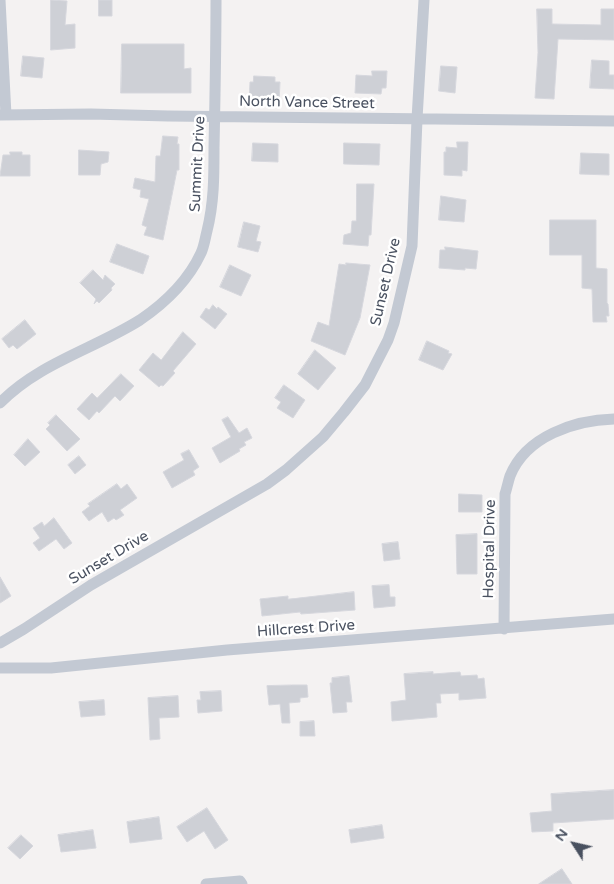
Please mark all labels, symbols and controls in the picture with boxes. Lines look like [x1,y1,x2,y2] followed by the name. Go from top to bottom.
[239,93,375,113] street label: North Vance Street
[186,116,210,212] street label: Summit Drive
[367,236,405,328] street label: Sunset Drive
[480,499,500,599] street label: Hospital Drive
[66,527,152,589] street label: Sunset Drive
[256,617,356,641] street label: Hillcrest Drive
[549,819,599,869] north arrow
[551,826,571,845] text: N

